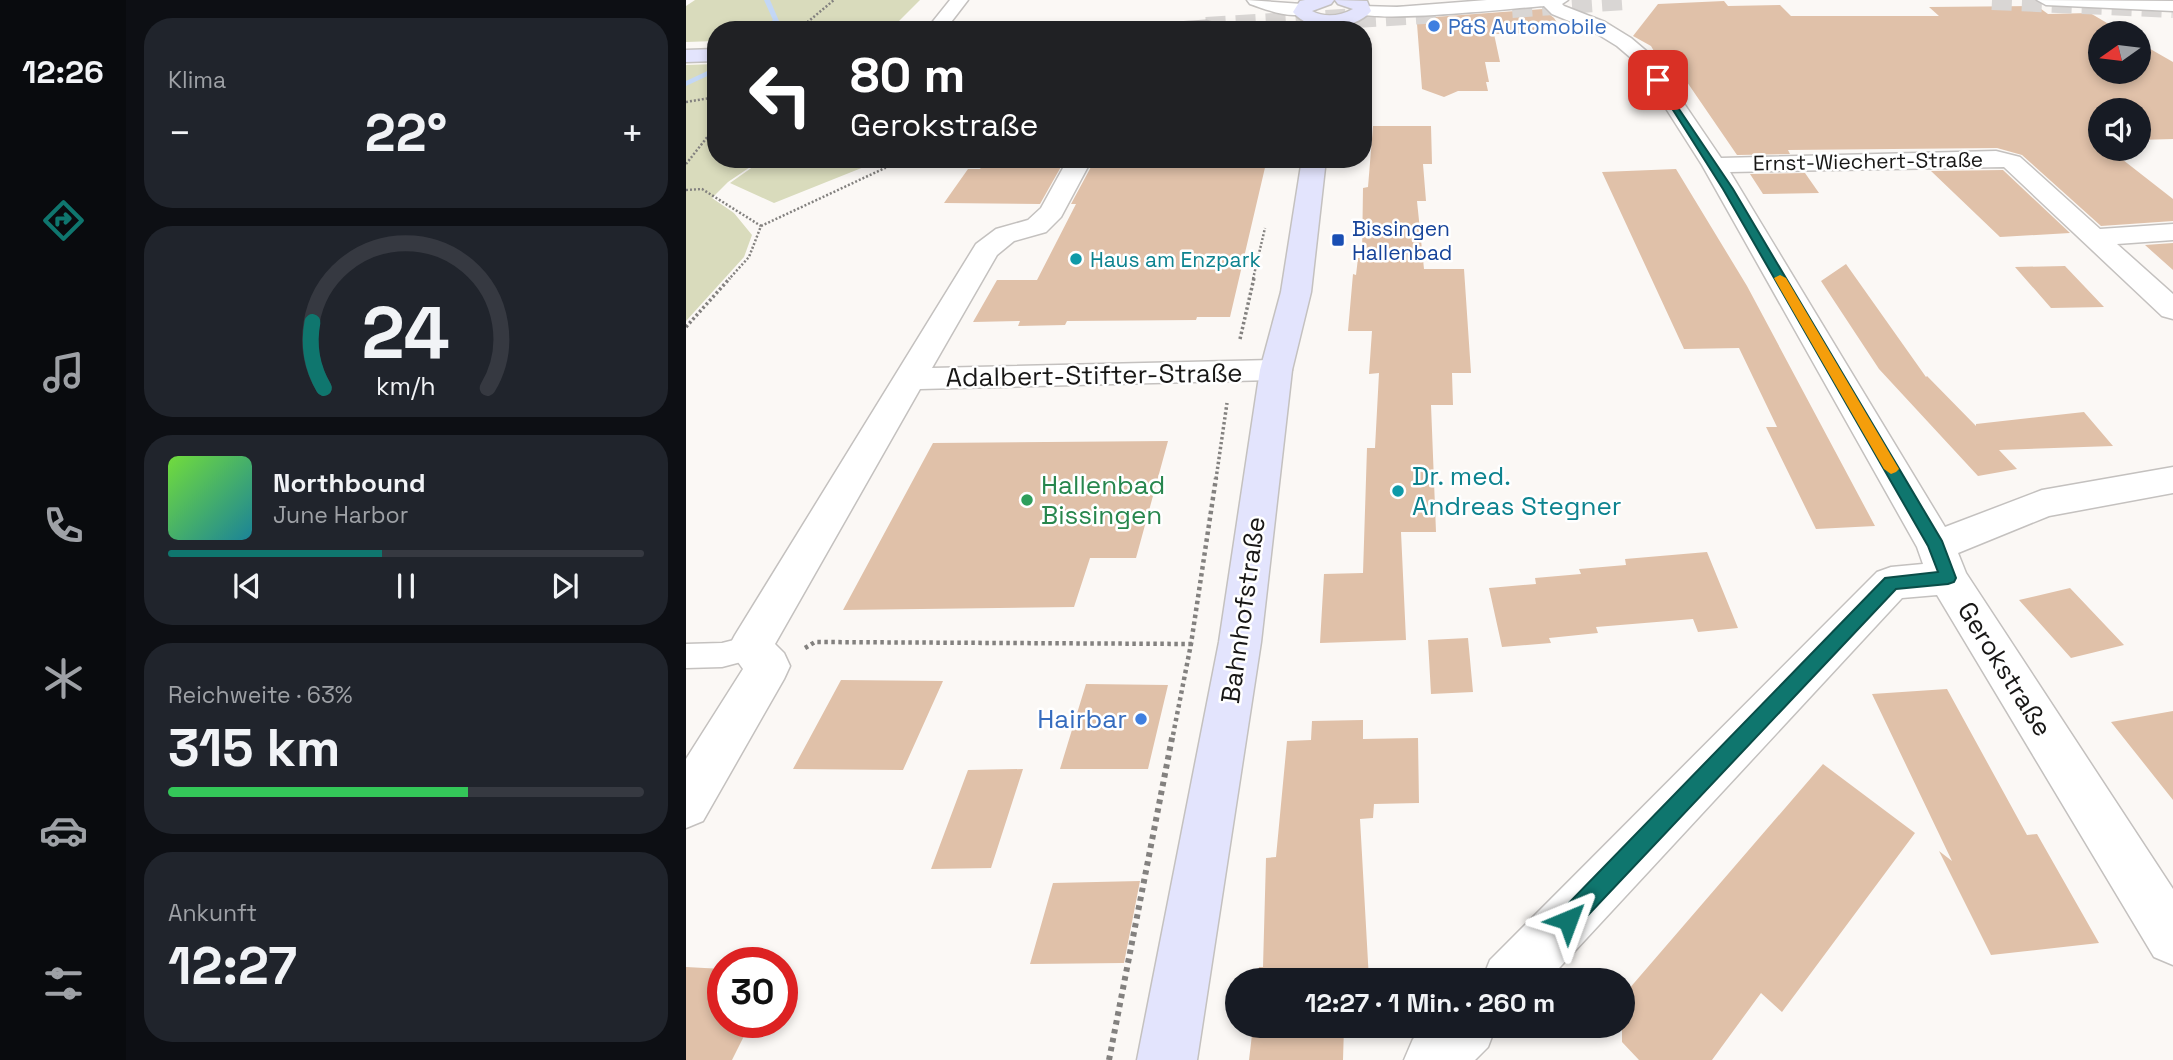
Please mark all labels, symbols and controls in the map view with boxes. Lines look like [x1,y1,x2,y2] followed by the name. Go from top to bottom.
[1448,13,1607,40] place label: P&S Automobile
[1426,18,1442,34] marker: P&S Automobile
[2088,21,2151,84] north arrow
[2088,21,2151,161] map controls
[850,44,965,106] text: 80 m
[735,49,826,140] icon: left
[1628,50,1688,110] pin
[22,52,104,92] text: 12:26
[1639,61,1677,99] icon: arrive
[168,65,226,95] text: Klima
[2088,98,2151,161] button: sound
[365,100,447,166] text: 22°
[850,105,1038,145] text: Gerokstraße
[168,109,192,157] text: −
[620,109,644,157] text: +
[1753,145,1983,177] street label: Ernst-Wiechert-Straße
[39,196,88,245] icon: directions
[1352,215,1452,266] place label: Bissingen Hallenbad
[1330,232,1346,248] marker: Bissingen Hallenbad
[1090,246,1261,273] place label: Haus am Enzpark
[1068,251,1084,267] marker: Haus am Enzpark
[362,286,450,379] text: 24
[39,348,88,397] icon: music
[945,355,1243,395] street label: Adalbert-Stifter-Straße
[376,369,436,401] text: km/h
[1412,459,1622,523] place label: Dr. med. Andreas Stegner
[273,466,426,500] text: Northbound
[1041,468,1165,532] place label: Hallenbad Bissingen
[1390,483,1406,499] marker: Dr. med. Andreas Stegner
[1019,492,1035,508] marker: Hallenbad Bissingen
[273,500,408,530] text: June Harbor
[39,501,88,550] icon: phone
[1213,514,1273,706] street label: Bahnhofstraße
[228,567,266,605] icon: previous
[387,567,425,605] icon: pause
[546,567,584,605] icon: next
[1950,595,2060,743] street label: Gerokstraße
[39,654,88,703] icon: climate
[168,680,353,710] text: Reichweite · 63%
[1037,702,1127,736] place label: Hairbar
[1133,711,1149,727] marker: Hairbar
[168,715,340,781] text: 315 km
[39,806,88,855] icon: car
[1531,883,1605,957] position arrow
[168,898,257,928] text: Ankunft
[168,933,297,999] text: 12:27
[707,947,798,1038] speed limit sign: 30
[39,959,88,1008] icon: filters
[1305,986,1555,1020] text: 12:27 · 1 Min. · 260 m

